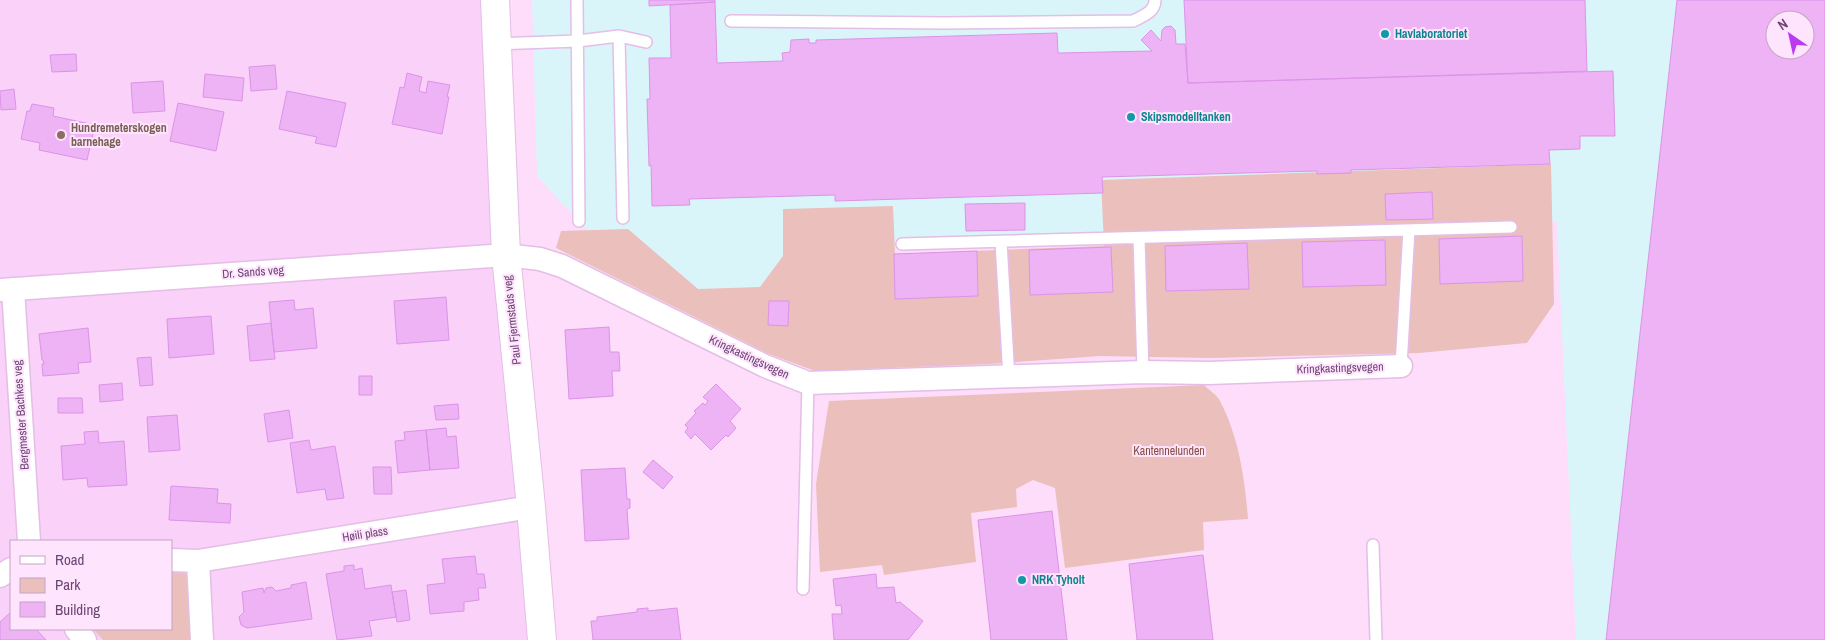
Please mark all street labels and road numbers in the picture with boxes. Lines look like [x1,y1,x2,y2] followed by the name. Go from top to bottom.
[222,262,285,282] street label: Dr. Sands veg
[499,274,525,365] street label: Paul Fjermstads veg
[706,331,792,383] street label: Kringkastingsvegen
[1296,358,1384,378] street label: Kringkastingsvegen
[9,359,33,470] street label: Bergmester Bachkes veg
[341,522,389,545] street label: Høili plass

